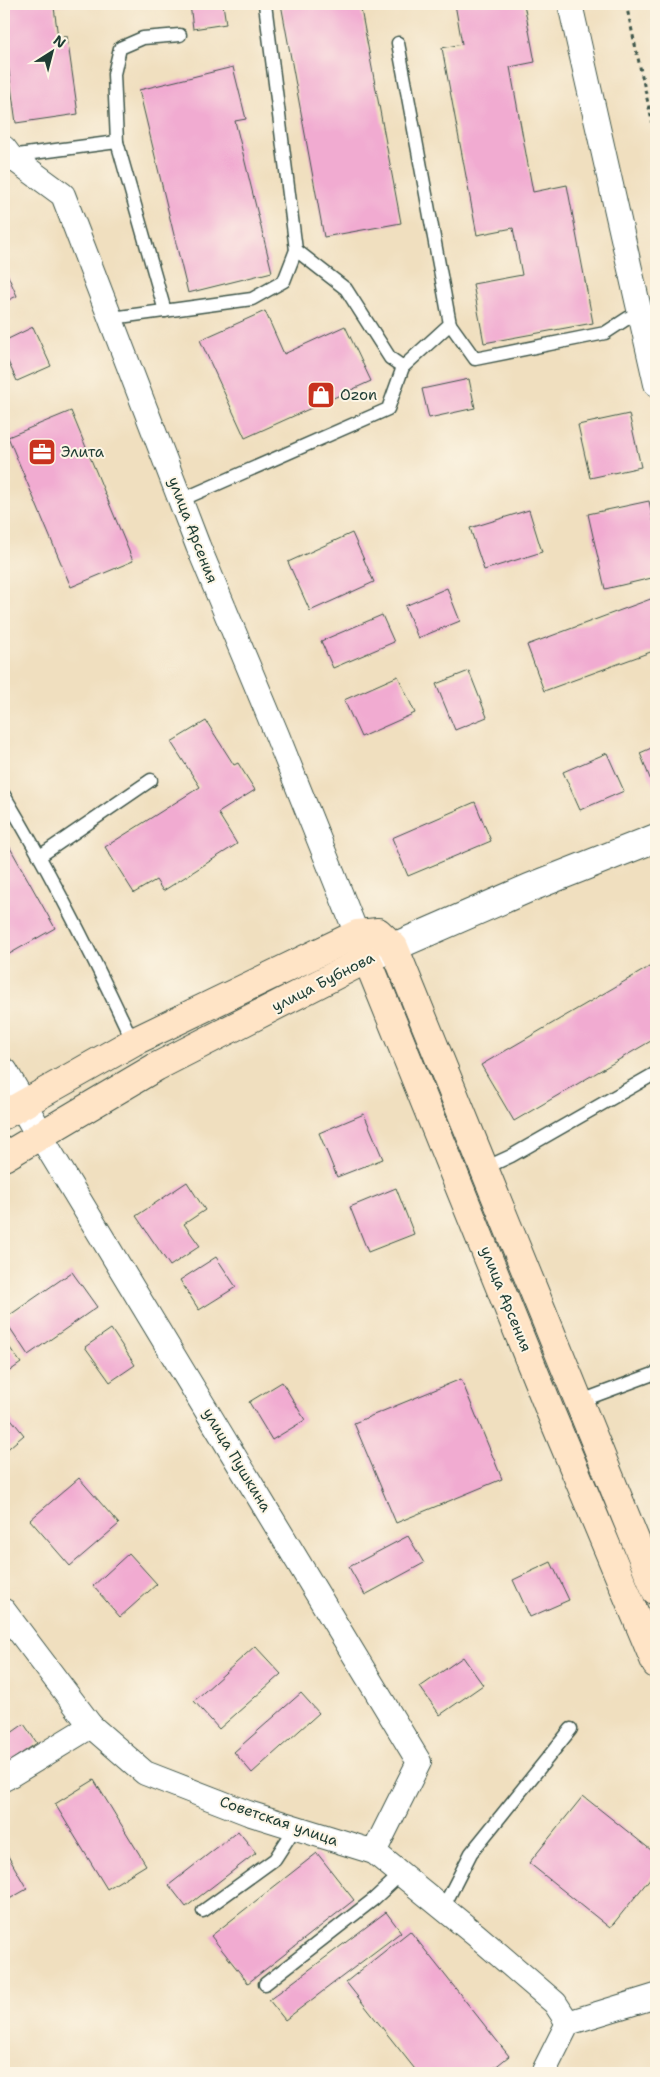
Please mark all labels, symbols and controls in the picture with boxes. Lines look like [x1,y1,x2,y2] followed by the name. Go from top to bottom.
[28,28,78,78] north arrow
[50,31,69,52] text: N
[306,380,336,410] shop icon: Ozon
[340,385,377,405] place label: Ozon
[27,437,57,467] office icon: Элита
[61,442,105,462] place label: Элита
[164,474,222,586] street label: улица Арсения
[268,947,378,1017] street label: улица Бубнова
[476,1243,536,1355] street label: улица Арсения
[198,1404,276,1516] street label: улица Пушкина
[217,1791,342,1851] street label: Советская улица

